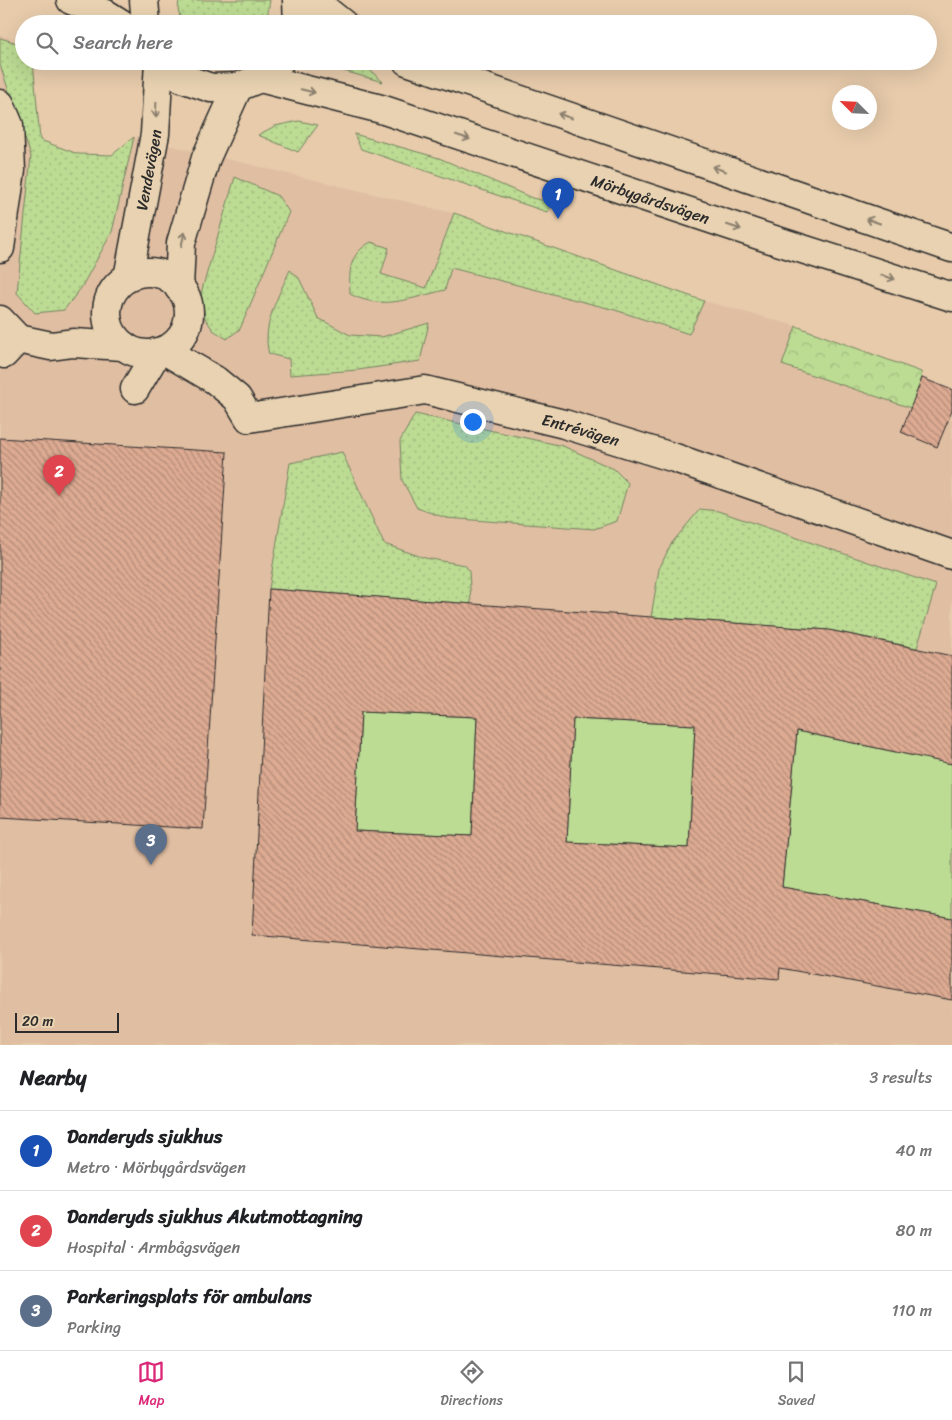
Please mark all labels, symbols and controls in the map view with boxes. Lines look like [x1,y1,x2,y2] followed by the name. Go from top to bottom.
[15,15,937,70] search box
[73,26,173,59] text: Search here
[33,29,61,57] icon: search
[832,85,877,130] north arrow
[299,86,315,96] one-way arrow
[152,102,161,118] one-way arrow
[557,111,573,121] one-way arrow
[127,129,170,213] street label: Vendevägen
[455,133,471,142] one-way arrow
[712,164,727,173] one-way arrow
[587,166,714,233] street label: Mörbygårdsvägen
[542,178,574,219] pin: 1
[865,216,881,226] one-way arrow
[725,223,741,232] one-way arrow
[179,232,188,248] one-way arrow
[880,272,896,282] one-way arrow
[539,405,624,455] street label: Entrévägen
[460,409,486,435] your location
[43,455,75,496] pin: 2
[135,824,167,865] pin: 3
[22,1009,53,1034] text: 20 m
[15,1010,119,1033] scale bar
[20,1059,86,1097] text: Nearby
[869,1063,932,1092] text: 3 results
[67,1120,222,1153] text: Danderyds sjukhus
[33,1136,39,1165] text: 1
[895,1136,932,1165] text: 40 m
[67,1153,246,1182] text: Metro · Mörbygårdsvägen
[67,1200,363,1233] text: Danderyds sjukhus Akutmottagning
[31,1216,41,1245] text: 2
[896,1216,932,1245] text: 80 m
[67,1233,240,1262] text: Hospital · Armbågsvägen
[67,1280,312,1313] text: Parkeringsplats för ambulans
[32,1296,40,1325] text: 3
[892,1296,932,1325] text: 110 m
[67,1313,121,1342] text: Parking
[137,1358,165,1413] tab: Map
[440,1358,503,1413] tab: Directions
[778,1358,815,1413] tab: Saved

